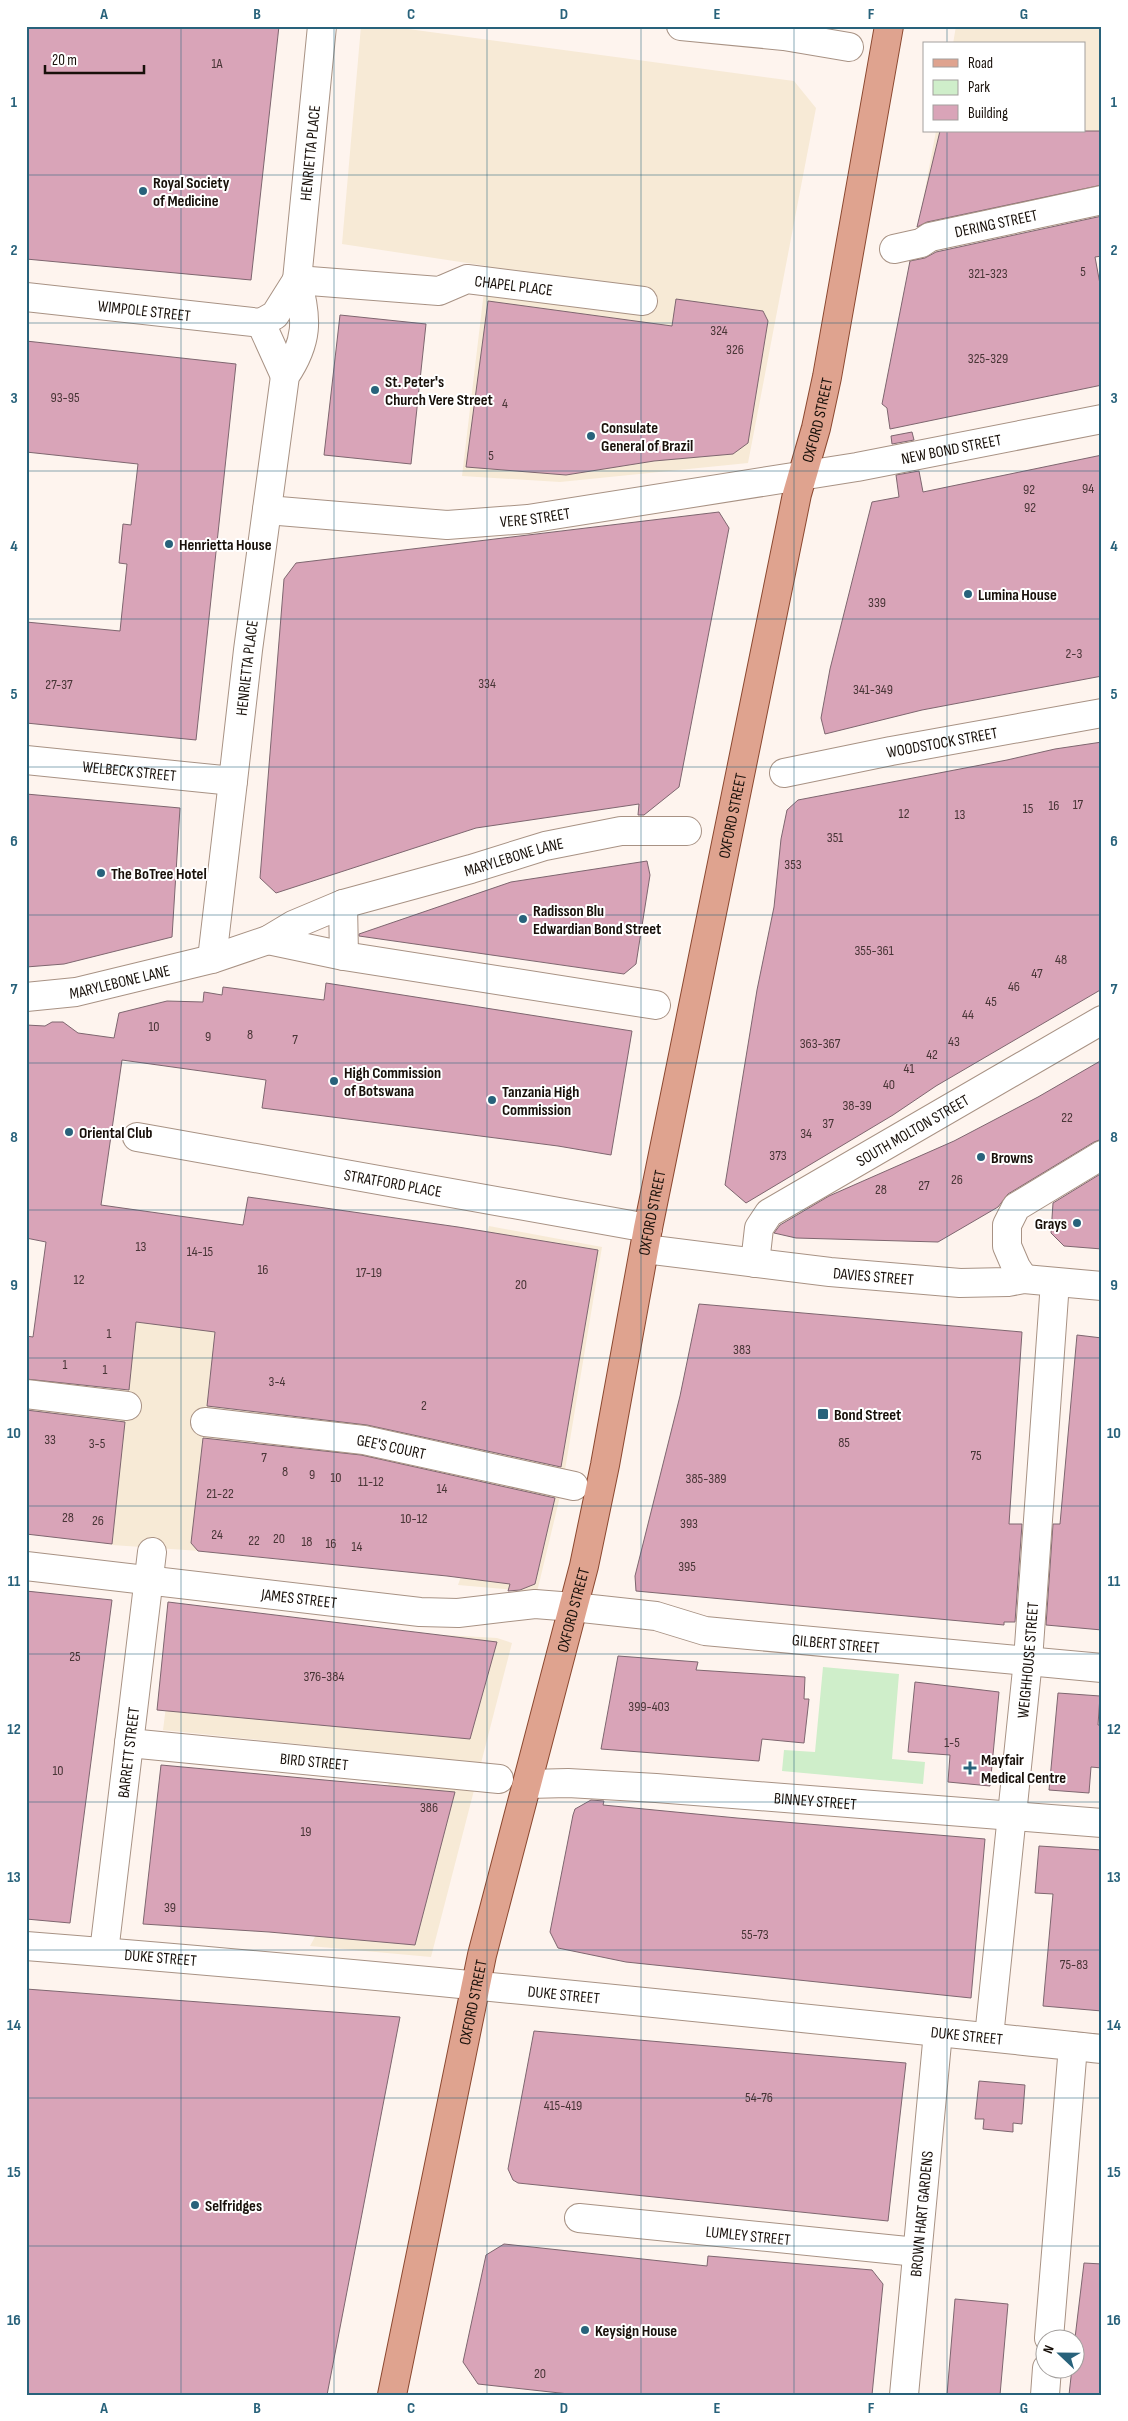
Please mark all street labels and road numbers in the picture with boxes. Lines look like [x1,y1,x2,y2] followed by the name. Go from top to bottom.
[297,104,325,202] street label: HENRIETTA PLACE
[953,206,1040,242] street label: DERING STREET
[473,272,554,301] street label: CHAPEL PLACE
[97,297,192,326] street label: WIMPOLE STREET
[799,376,838,465] street label: OXFORD STREET
[900,431,1004,469] street label: NEW BOND STREET
[499,504,572,532] street label: VERE STREET
[233,619,263,717] street label: HENRIETTA PLACE
[885,724,1000,763] street label: WOODSTOCK STREET
[81,758,178,786] street label: WELBECK STREET
[715,771,751,860] street label: OXFORD STREET
[462,835,565,881] street label: MARYLEBONE LANE
[69,962,172,1004] street label: MARYLEBONE LANE
[853,1091,973,1171] street label: SOUTH MOLTON STREET
[342,1166,443,1202] street label: STRATFORD PLACE
[635,1168,671,1257] street label: OXFORD STREET
[832,1264,915,1290] street label: DAVIES STREET
[356,1431,428,1464] street label: GEE'S COURT
[554,1565,594,1654] street label: OXFORD STREET
[259,1585,338,1613] street label: JAMES STREET
[1014,1601,1043,1719] street label: WEIGHHOUSE STREET
[791,1631,880,1658] street label: GILBERT STREET
[115,1706,144,1799] street label: BARRETT STREET
[279,1750,350,1775] street label: BIRD STREET
[773,1789,858,1815] street label: BINNEY STREET
[124,1946,198,1971] street label: DUKE STREET
[456,1958,492,2047] street label: OXFORD STREET
[527,1983,601,2009] street label: DUKE STREET
[930,2023,1004,2050] street label: DUKE STREET
[907,2150,938,2278] street label: BROWN HART GARDENS
[705,2223,792,2250] street label: LUMLEY STREET

